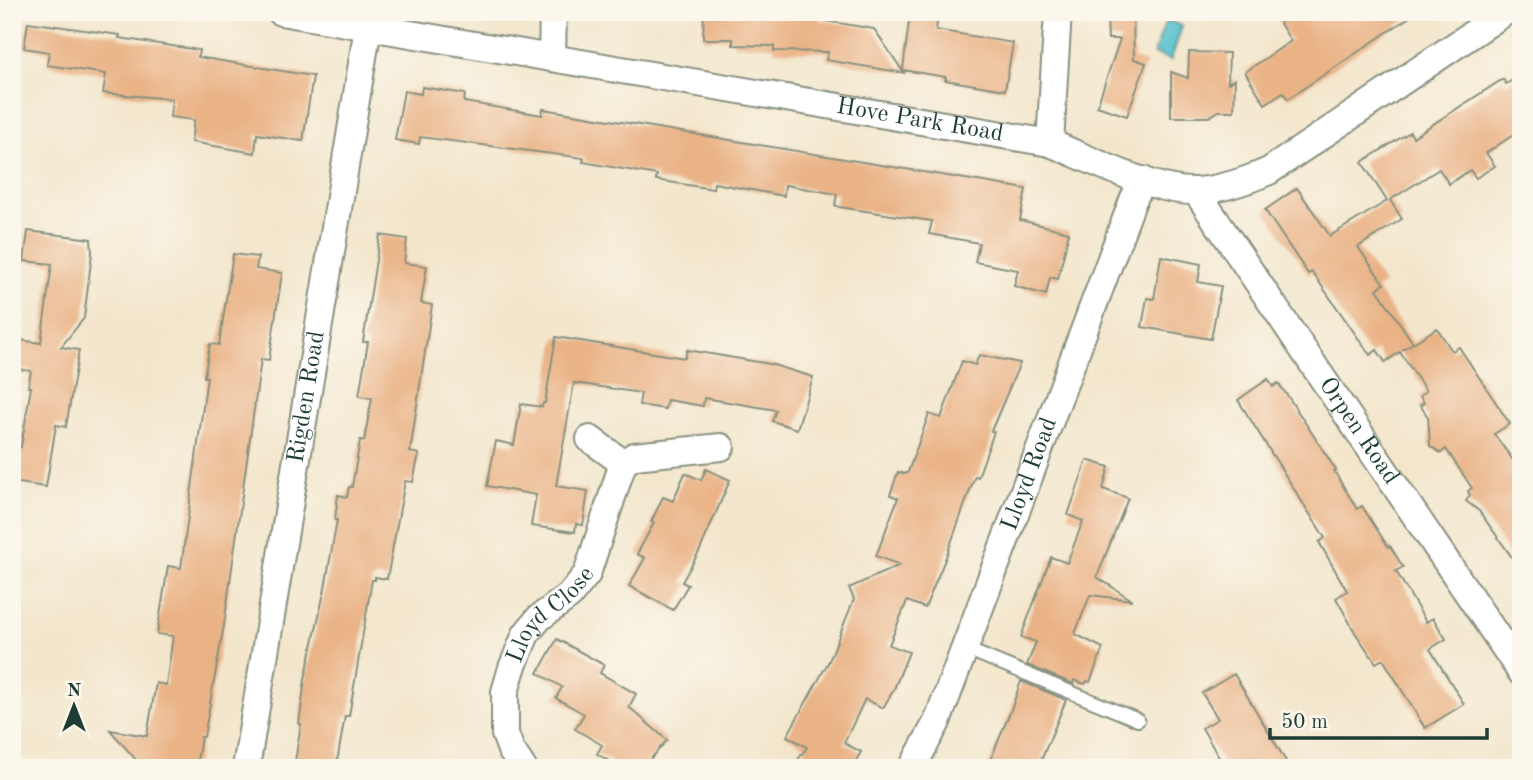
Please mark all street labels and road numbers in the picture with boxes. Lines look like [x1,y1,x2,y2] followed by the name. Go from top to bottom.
[835,95,1005,147] street label: Hove Park Road
[284,329,330,465] street label: Rigden Road
[1314,373,1403,489] street label: Orpen Road
[998,414,1062,534] street label: Lloyd Road
[503,563,599,666] street label: Lloyd Close

